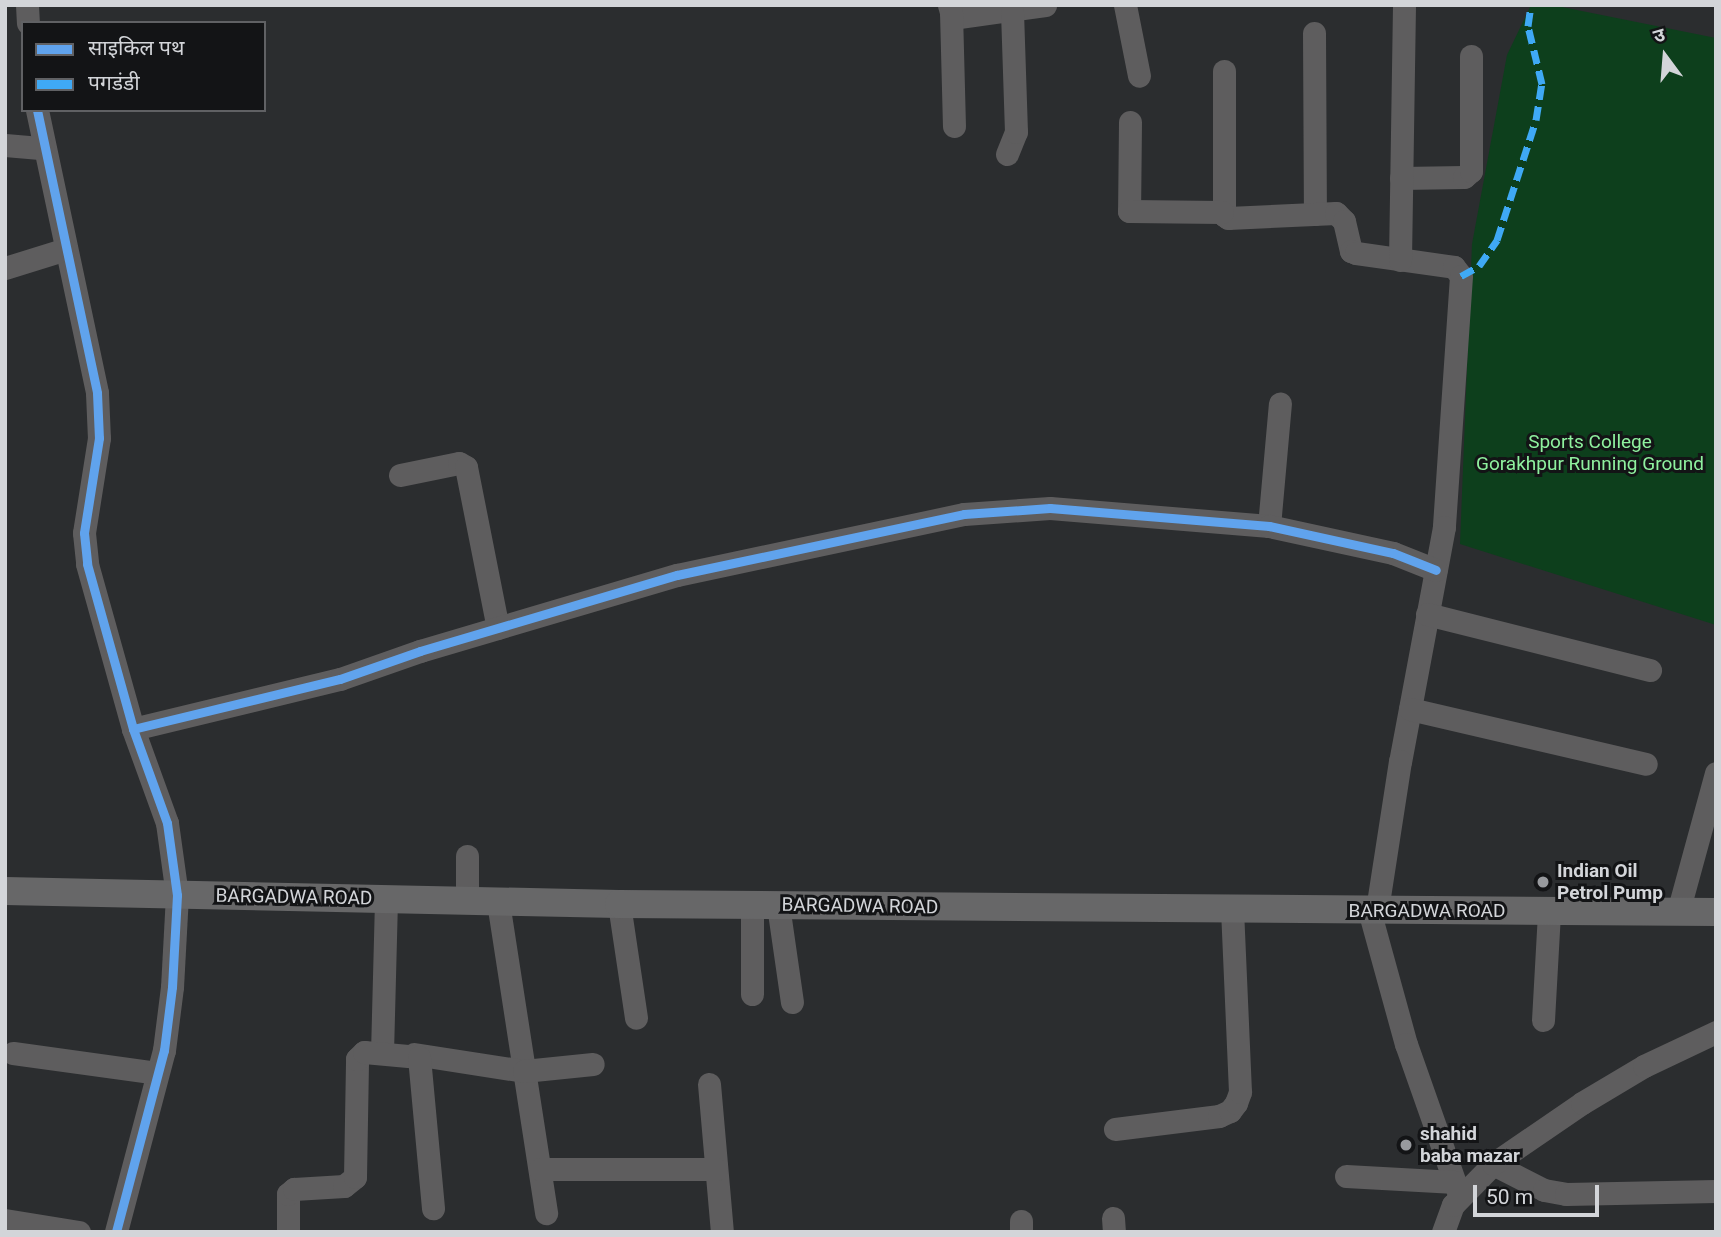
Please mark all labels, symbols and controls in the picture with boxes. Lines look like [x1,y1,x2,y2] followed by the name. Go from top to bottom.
[21,21,266,112] legend
[1630,21,1700,91] north arrow
[1651,23,1668,48] text: उ
[88,36,184,60] text: साइकिल पथ
[88,71,140,95] text: पगडंडी
[1476,431,1704,475] park label: Sports College Gorakhpur Running Ground
[1557,860,1663,904] place label: Indian Oil Petrol Pump
[1535,874,1551,890] marker: Indian Oil Petrol Pump
[215,884,373,910] street label: BARGADWA ROAD
[781,893,939,919] street label: BARGADWA ROAD
[1349,900,1505,922] street label: BARGADWA ROAD
[1420,1123,1520,1167] place label: shahid baba mazar
[1398,1137,1414,1153] marker: shahid baba mazar
[1476,1170,1602,1214] scale bar
[1486,1185,1533,1209] text: 50 m

